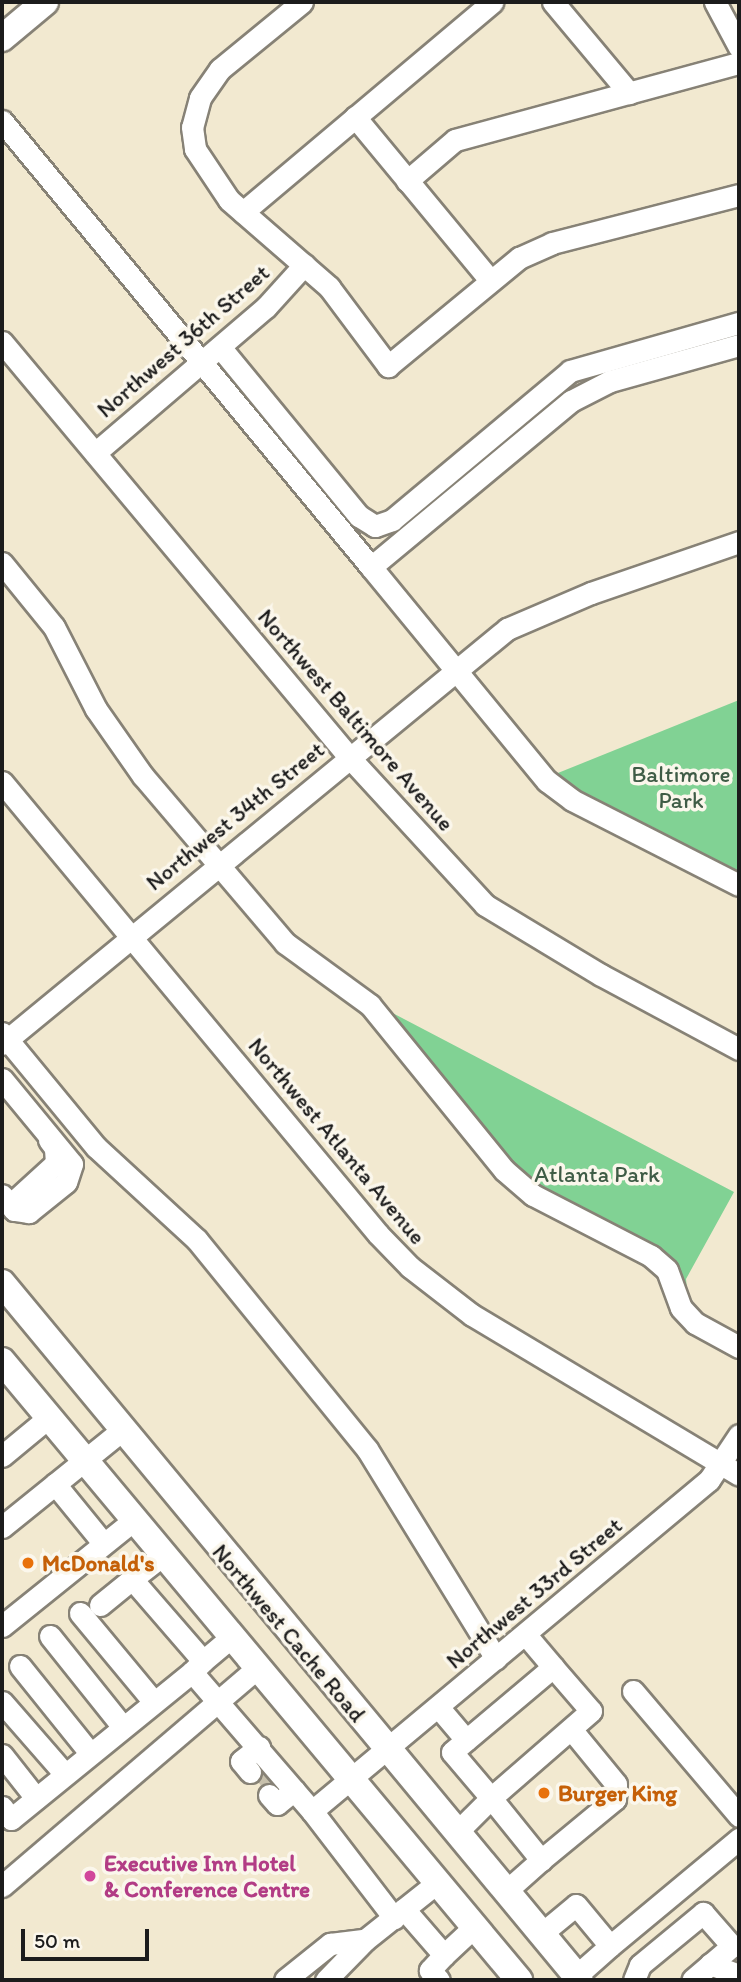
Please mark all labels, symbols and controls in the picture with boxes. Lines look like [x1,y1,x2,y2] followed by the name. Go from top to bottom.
[91,259,275,423] street label: Northwest 36th Street
[252,604,460,836] street label: Northwest Baltimore Avenue
[141,736,329,896] street label: Northwest 34th Street
[632,760,730,814] park label: Baltimore Park
[243,1033,431,1249] street label: Northwest Atlanta Avenue
[534,1160,660,1188] park label: Atlanta Park
[441,1512,627,1674] street label: Northwest 33rd Street
[207,1539,371,1727] street label: Northwest Cache Road
[42,1549,155,1577] place label: McDonald's
[20,1555,36,1571] marker: McDonald's
[558,1779,677,1807] place label: Burger King
[536,1785,552,1801] marker: Burger King
[104,1849,310,1903] place label: Executive Inn Hotel & Conference Centre
[82,1868,98,1884] marker: Executive Inn Hotel & Conference Centre
[24,1916,152,1960] scale bar
[34,1928,80,1953] text: 50 m

